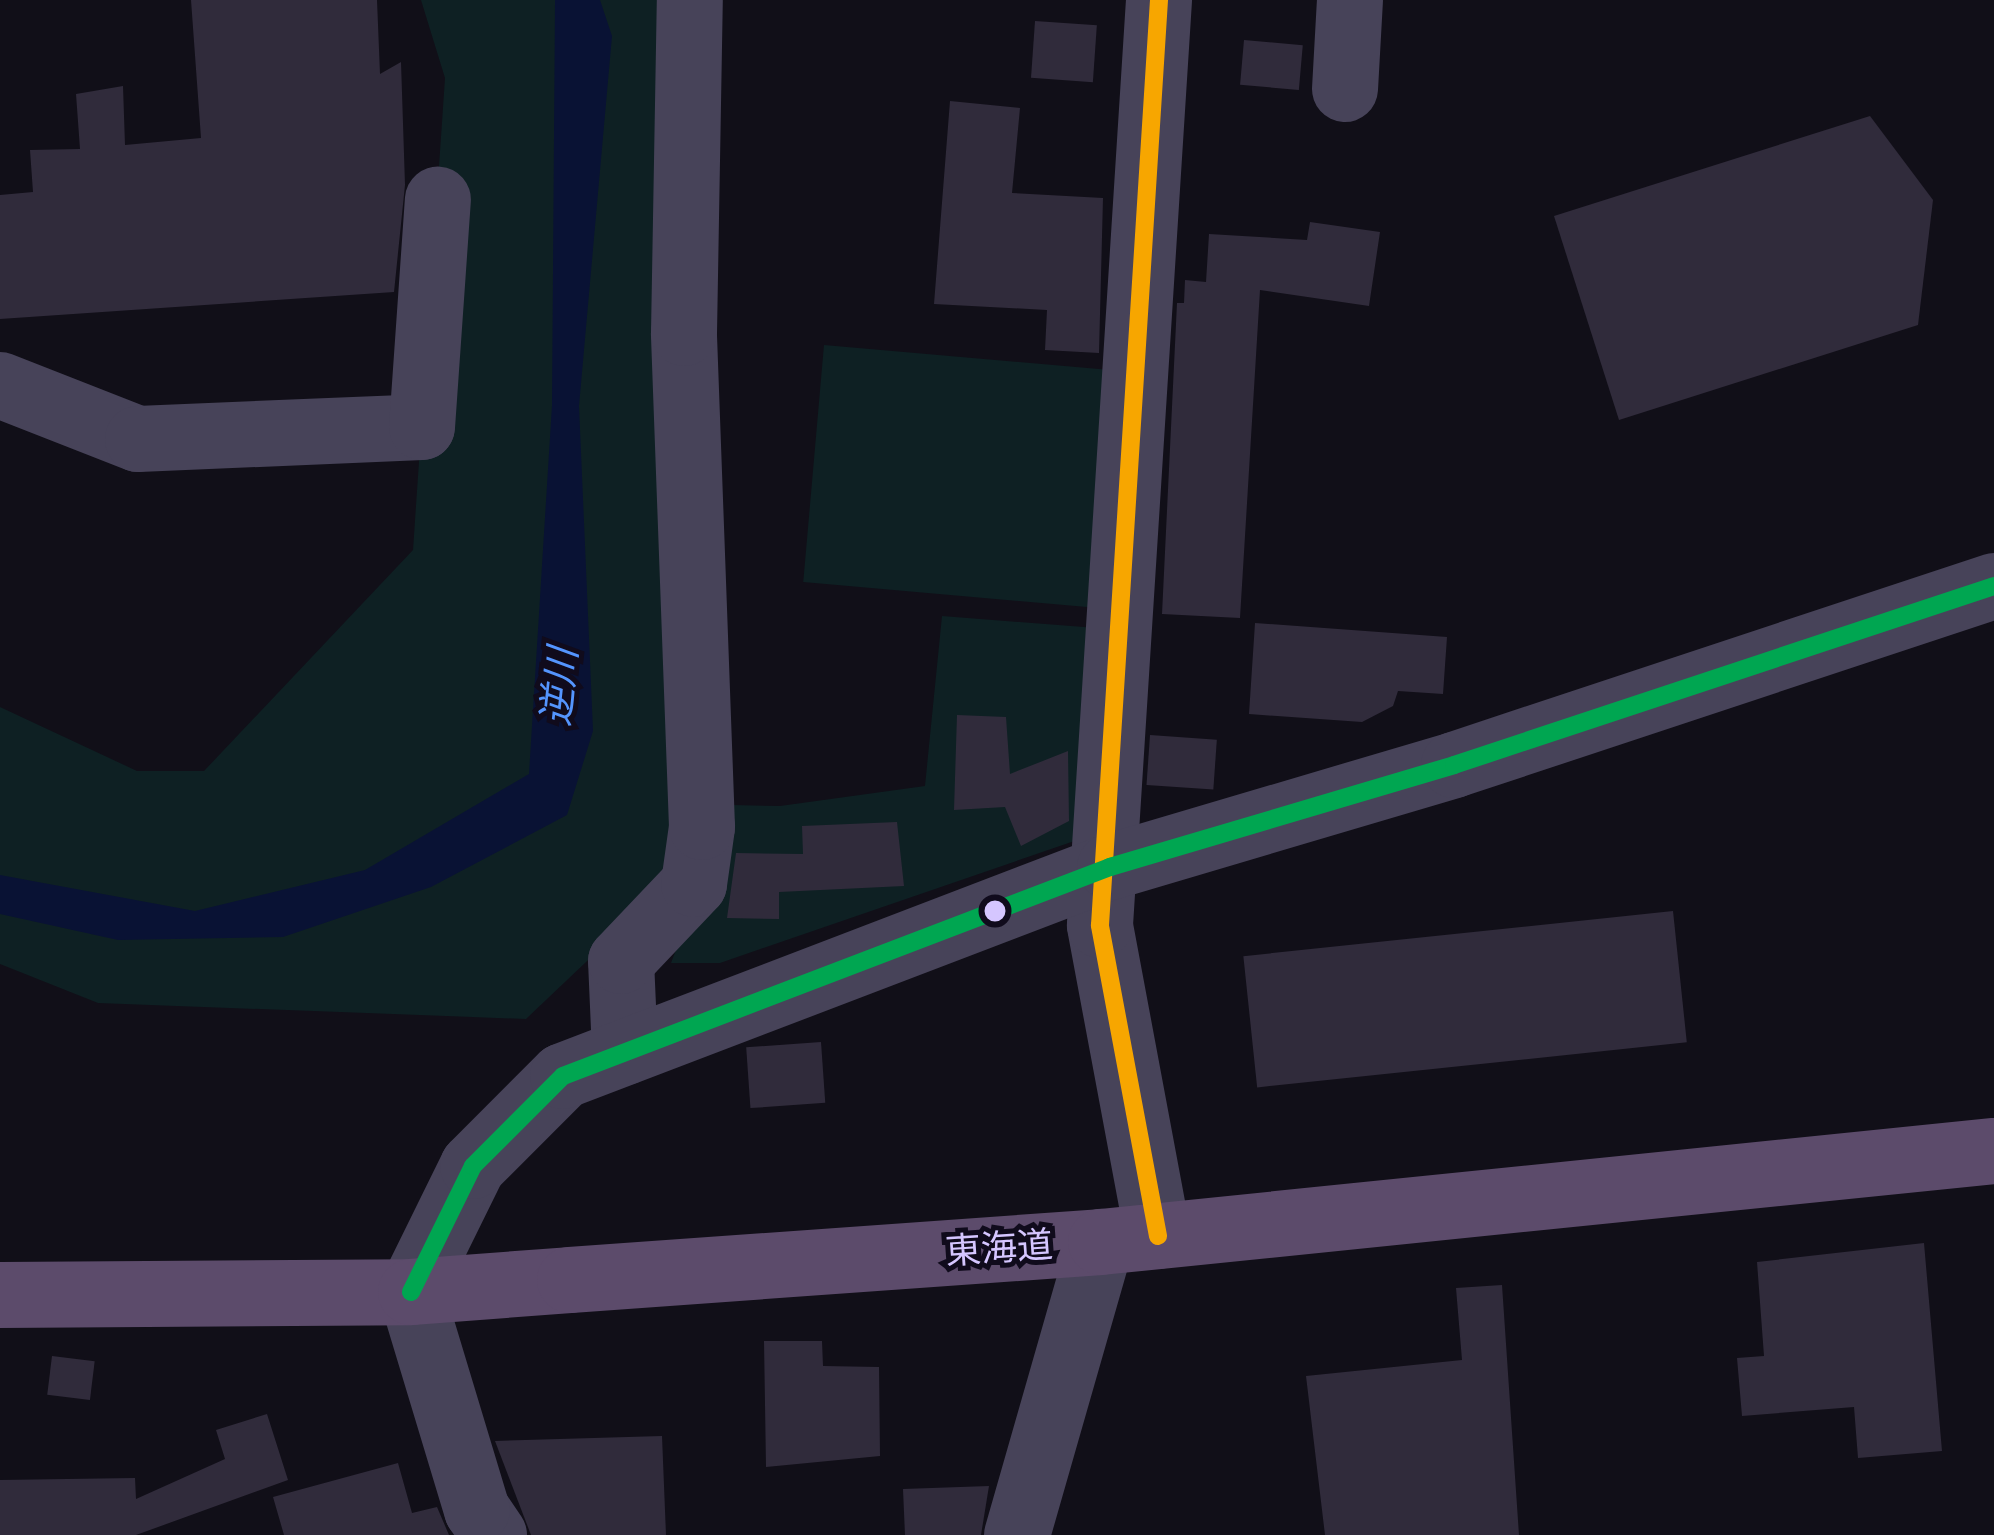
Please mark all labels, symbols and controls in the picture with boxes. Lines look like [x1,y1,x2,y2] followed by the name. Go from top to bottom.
[534,646,588,728] water label: 逆川
[984,900,1006,922] unlabelled marker
[944,1224,1054,1274] street label: 東海道

